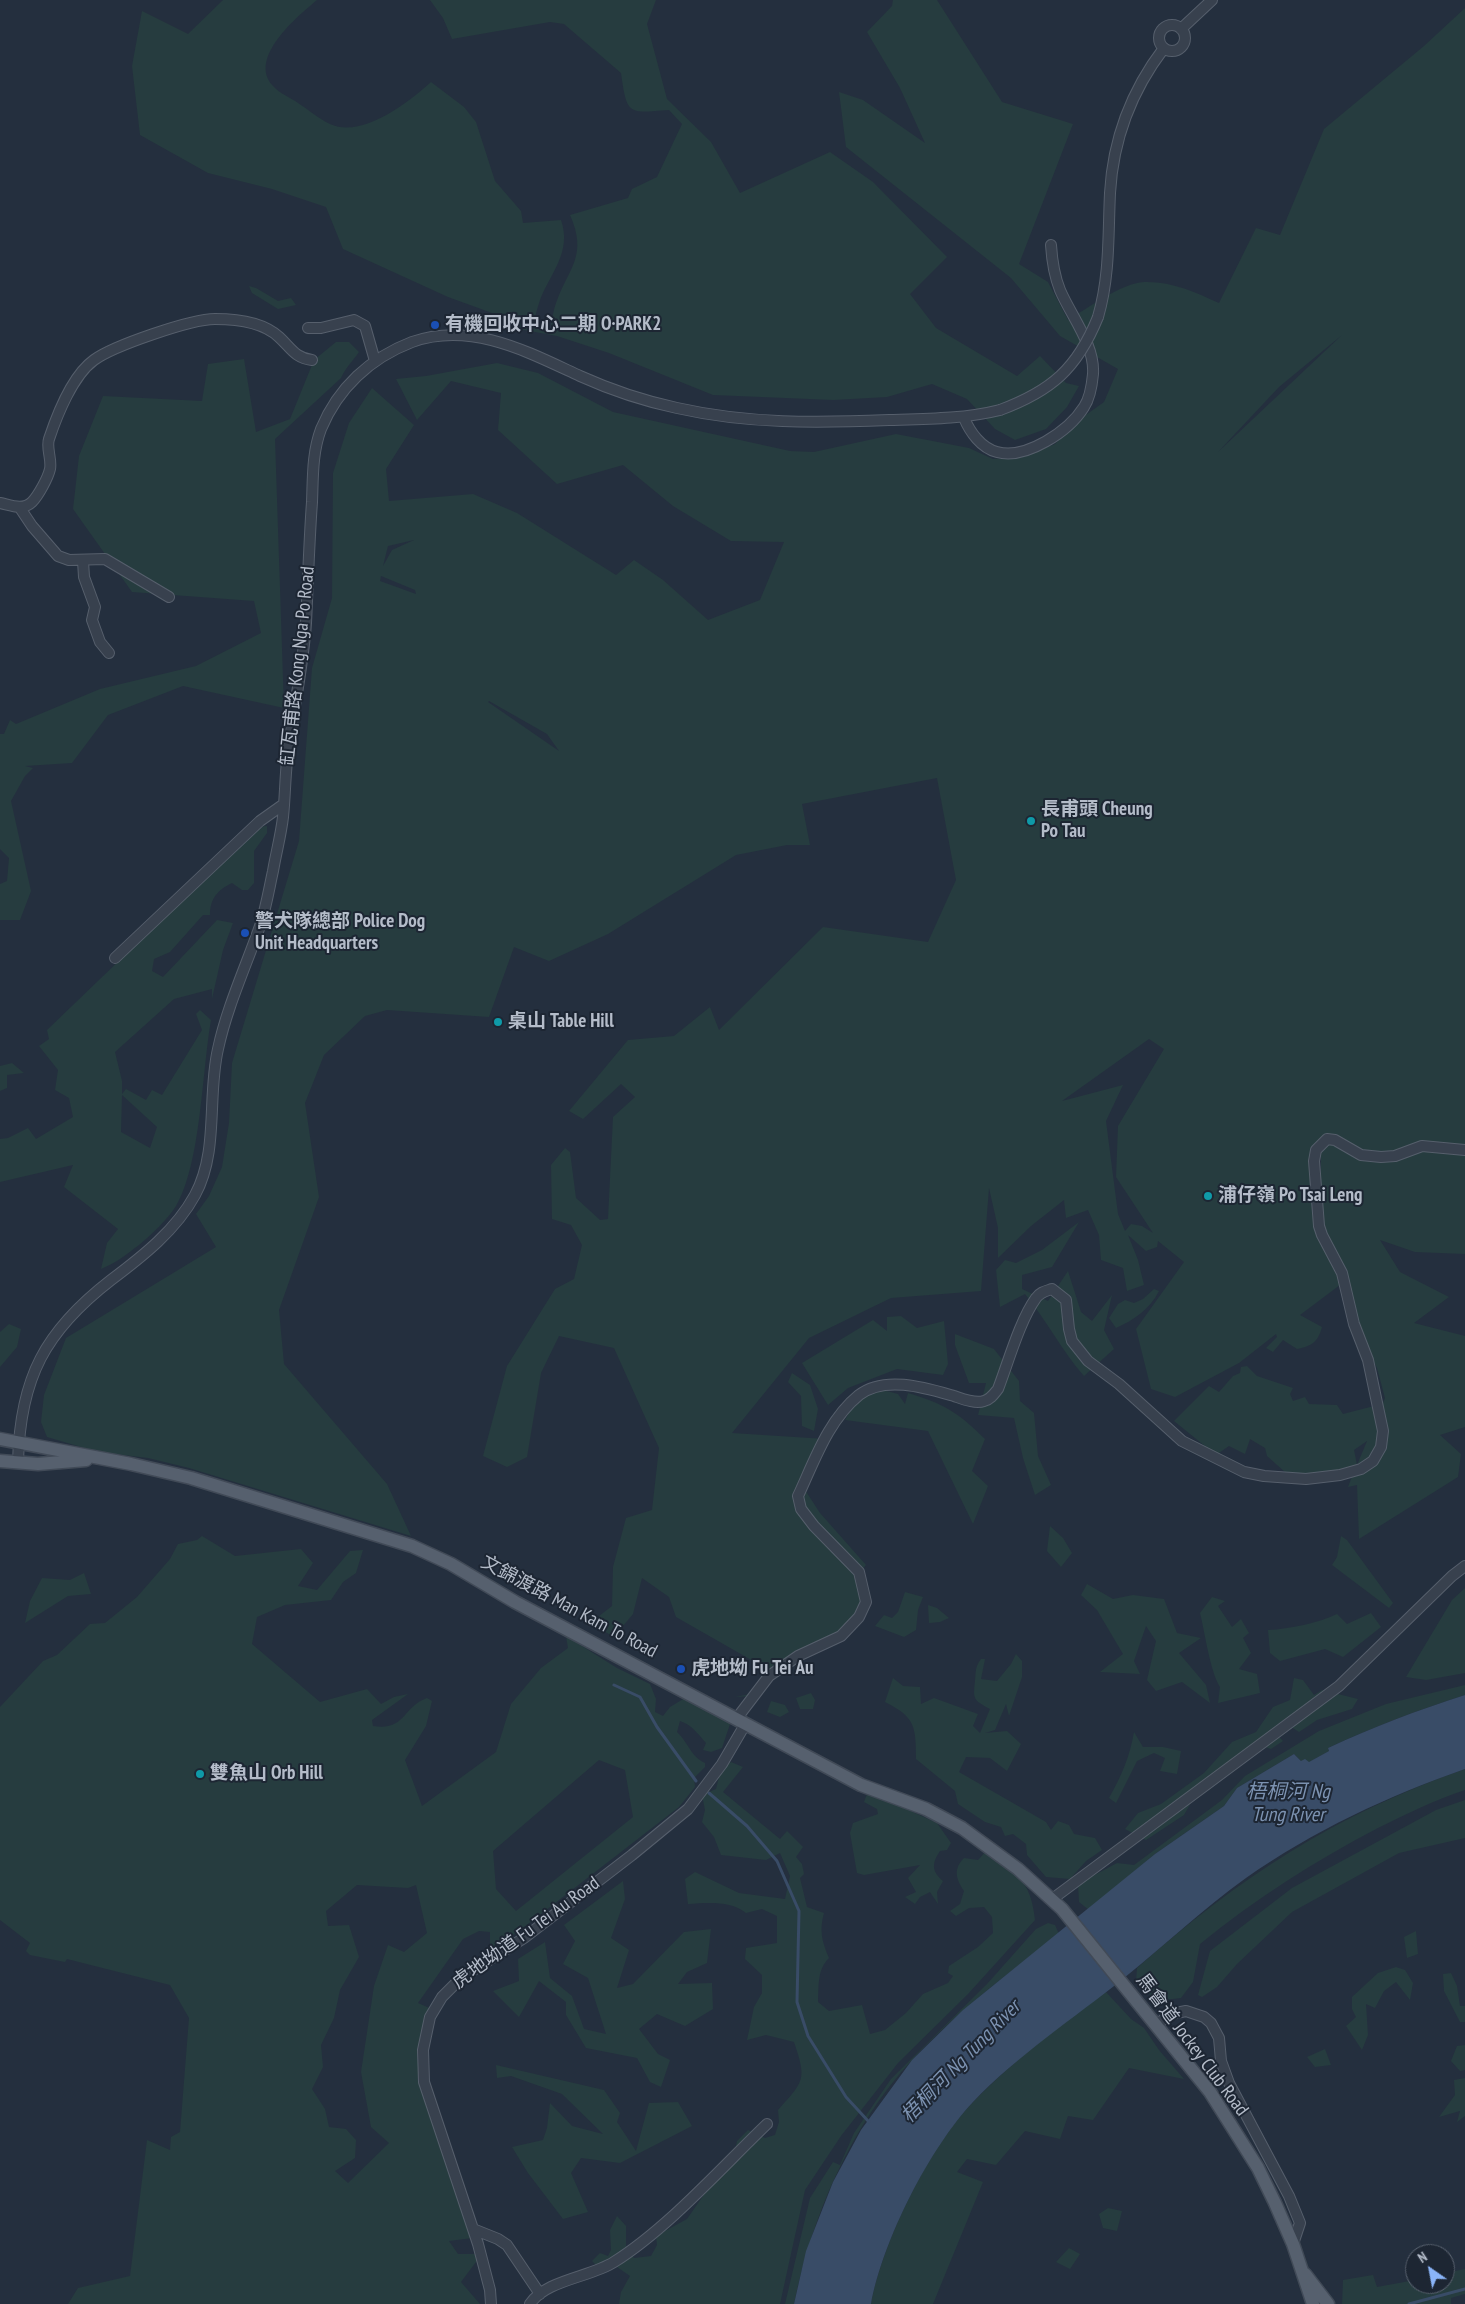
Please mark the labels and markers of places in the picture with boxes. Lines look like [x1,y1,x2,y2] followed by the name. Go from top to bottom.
[445,314,661,336] place label: 有機回收中心二期 O·PARK2
[429,319,441,331] marker: 有機回收中心二期 O·PARK2
[1041,799,1153,843] place label: 長甫頭 Cheung Po Tau
[1025,815,1037,827] marker: 長甫頭 Cheung Po Tau
[255,911,425,955] place label: 警犬隊總部 Police Dog Unit Headquarters
[239,927,251,939] marker: 警犬隊總部 Police Dog Unit Headquarters
[508,1011,614,1033] place label: 桌山 Table Hill
[492,1016,504,1028] marker: 桌山 Table Hill
[1218,1185,1362,1207] place label: 浦仔嶺 Po Tsai Leng
[1202,1190,1214,1202] marker: 浦仔嶺 Po Tsai Leng
[691,1658,814,1680] place label: 虎地坳 Fu Tei Au
[675,1663,687,1675] marker: 虎地坳 Fu Tei Au
[210,1763,323,1785] place label: 雙魚山 Orb Hill
[194,1768,206,1780] marker: 雙魚山 Orb Hill

